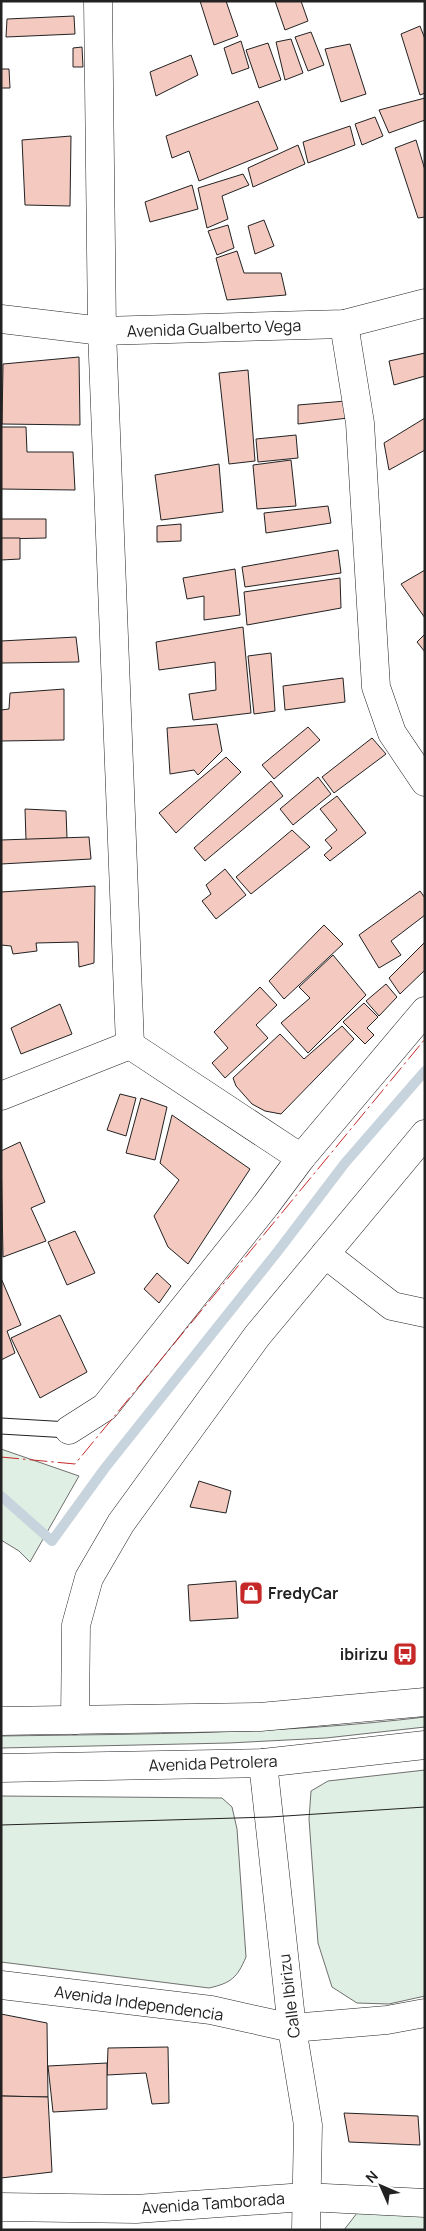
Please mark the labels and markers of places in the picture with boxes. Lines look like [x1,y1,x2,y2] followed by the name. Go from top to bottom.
[238,1580,264,1606] shop icon: FredyCar
[268,1582,338,1604] place label: FredyCar
[392,1641,418,1667] bus stop icon: ibirizu
[340,1643,388,1665] place label: ibirizu

